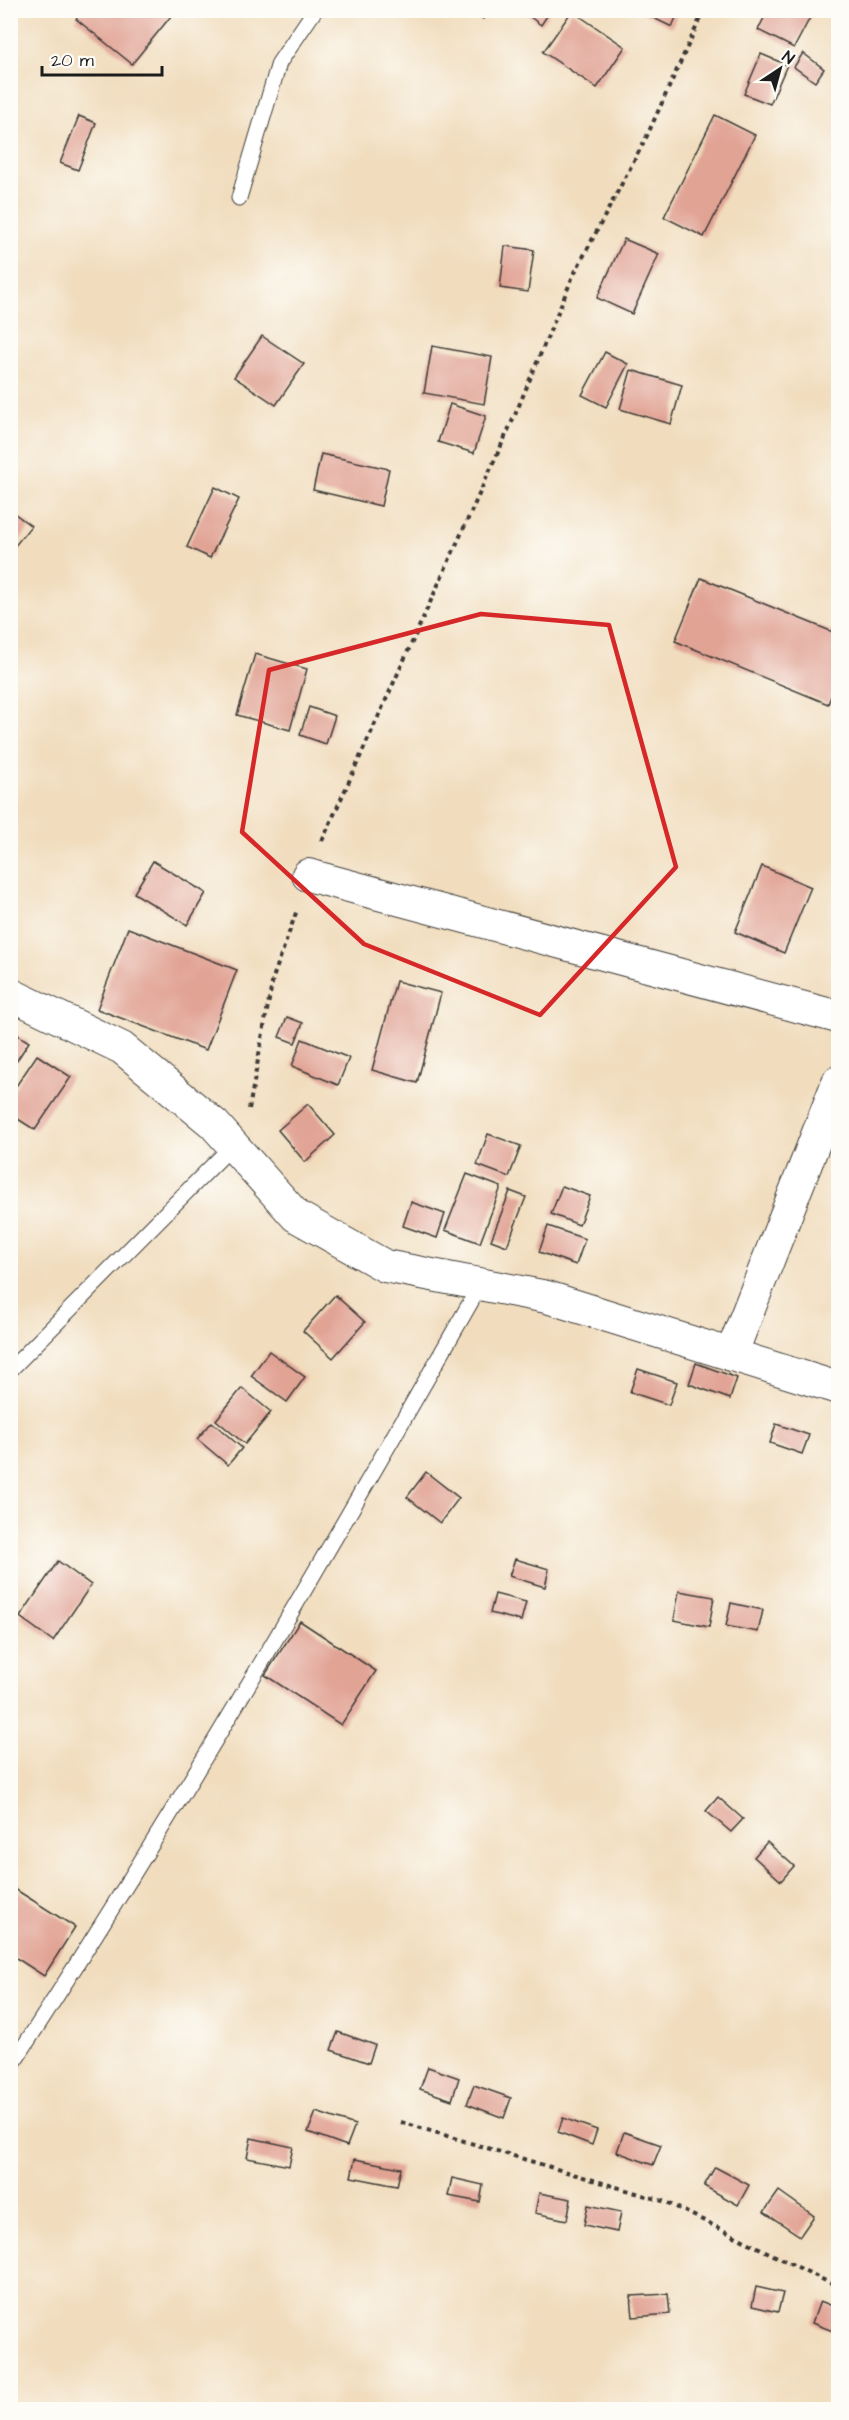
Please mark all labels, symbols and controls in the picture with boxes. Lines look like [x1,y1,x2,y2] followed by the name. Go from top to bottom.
[42,39,162,77] scale bar
[750,39,810,99] north arrow
[778,46,799,70] text: N
[51,48,94,73] text: 20 m

